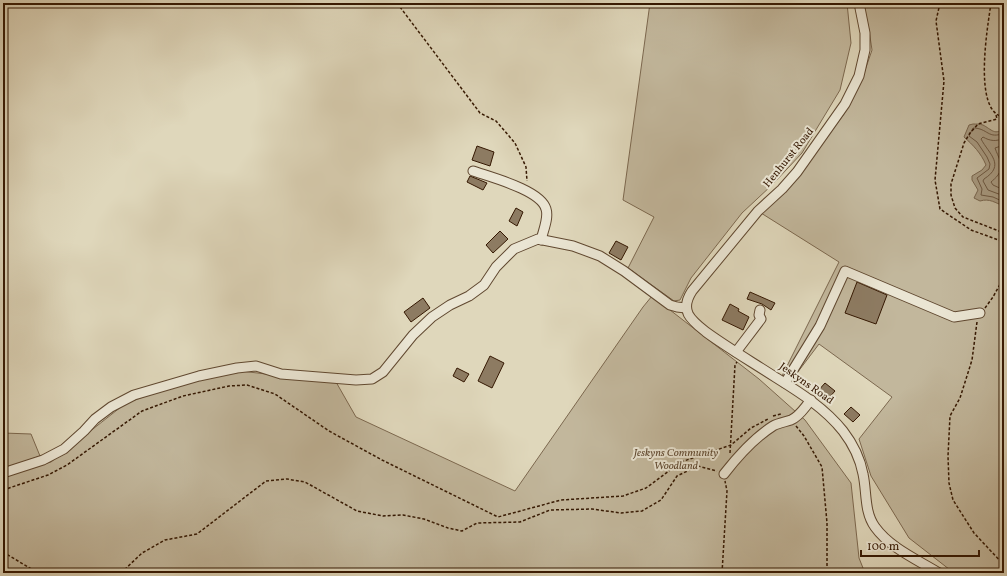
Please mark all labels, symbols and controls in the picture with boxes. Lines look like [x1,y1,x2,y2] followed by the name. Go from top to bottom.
[760,125,818,191] street label: Henhurst Road
[776,360,836,408] street label: Jeskyns Road
[633,446,718,474] park label: Jeskyns Community Woodland
[861,532,979,558] scale bar
[867,539,900,555] text: 100 m

